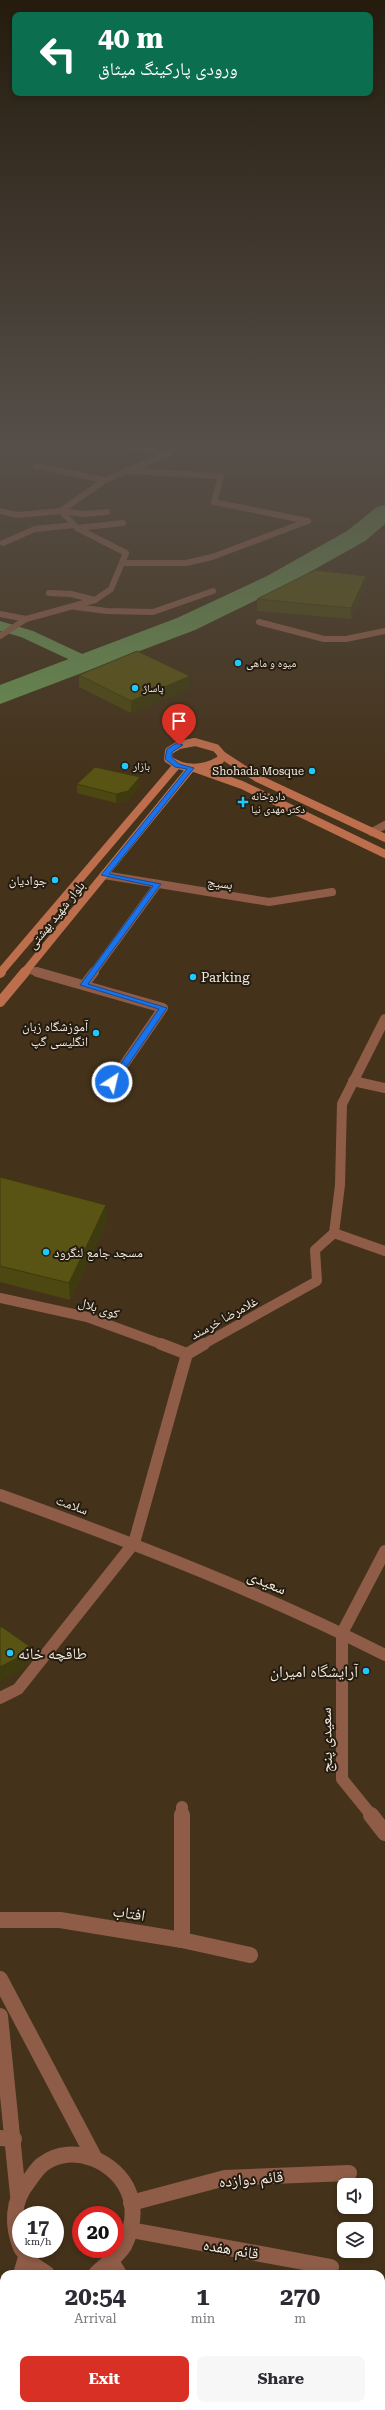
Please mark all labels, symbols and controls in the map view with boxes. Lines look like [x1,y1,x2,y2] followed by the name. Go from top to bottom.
[98,22,163,55] text: 40 m
[32,28,84,80] icon: left
[98,58,238,79] text: ورودی پارکینگ میثاق
[246,657,296,670] place label: میوه و ماهی
[233,658,243,668] marker: میوه و ماهی
[142,682,164,695] place label: پاساژ
[130,683,140,693] marker: پاساژ
[162,704,196,745] pin
[168,710,190,732] icon: arrive
[132,760,150,773] place label: بازار
[120,761,130,771] marker: بازار
[212,765,304,778] place label: Shohada Mosque
[307,766,317,776] marker: Shohada Mosque
[251,790,306,816] place label: داروخانه دکتر مهدی نیا
[238,797,248,807] marker: داروخانه دکتر مهدی نیا
[9,873,47,889] place label: جوادیان
[206,874,234,894] street label: بسیج
[50,875,60,885] marker: جوادیان
[24,878,89,952] street label: بلوار شهید بهشتی
[201,970,250,985] place label: Parking
[188,972,198,982] marker: Parking
[22,1019,89,1050] place label: آموزشگاه زبان انگلیسی گپ
[91,1028,101,1038] marker: آموزشگاه زبان انگلیسی گپ
[91,1061,133,1103] position arrow
[54,1245,143,1262] place label: مسجد جامع لنگرود
[41,1247,51,1257] marker: مسجد جامع لنگرود
[188,1293,261,1343] street label: غلامرضا خرسند
[76,1294,122,1323] street label: کوی بلال
[54,1492,90,1518] street label: سلامت
[244,1565,289,1600] street label: سعیدی
[18,1644,87,1663] place label: طاقچه خانه
[5,1648,15,1658] marker: طاقچه خانه
[270,1662,359,1682] place label: آرایشگاه امیران
[361,1666,371,1676] marker: آرایشگاه امیران
[316,1707,337,1773] street label: سعیدی پنج
[111,1901,147,1925] street label: افتاب
[218,2167,284,2192] street label: قائم دوازده
[337,2178,373,2258] map controls
[337,2178,373,2214] button: sound
[72,2206,124,2258] speed limit sign: 20
[27,2215,49,2239] text: 17
[337,2222,373,2258] button: layers
[202,2235,260,2264] street label: قائم هفده
[25,2236,51,2247] text: km/h
[65,2283,126,2311] text: 20:54
[196,2283,210,2311] text: 1
[280,2283,320,2311] text: 270
[74,2311,117,2326] text: Arrival
[191,2311,215,2326] text: min
[294,2311,306,2326] text: m
[20,2356,189,2402] button: Exit
[197,2356,365,2402] button: Share

